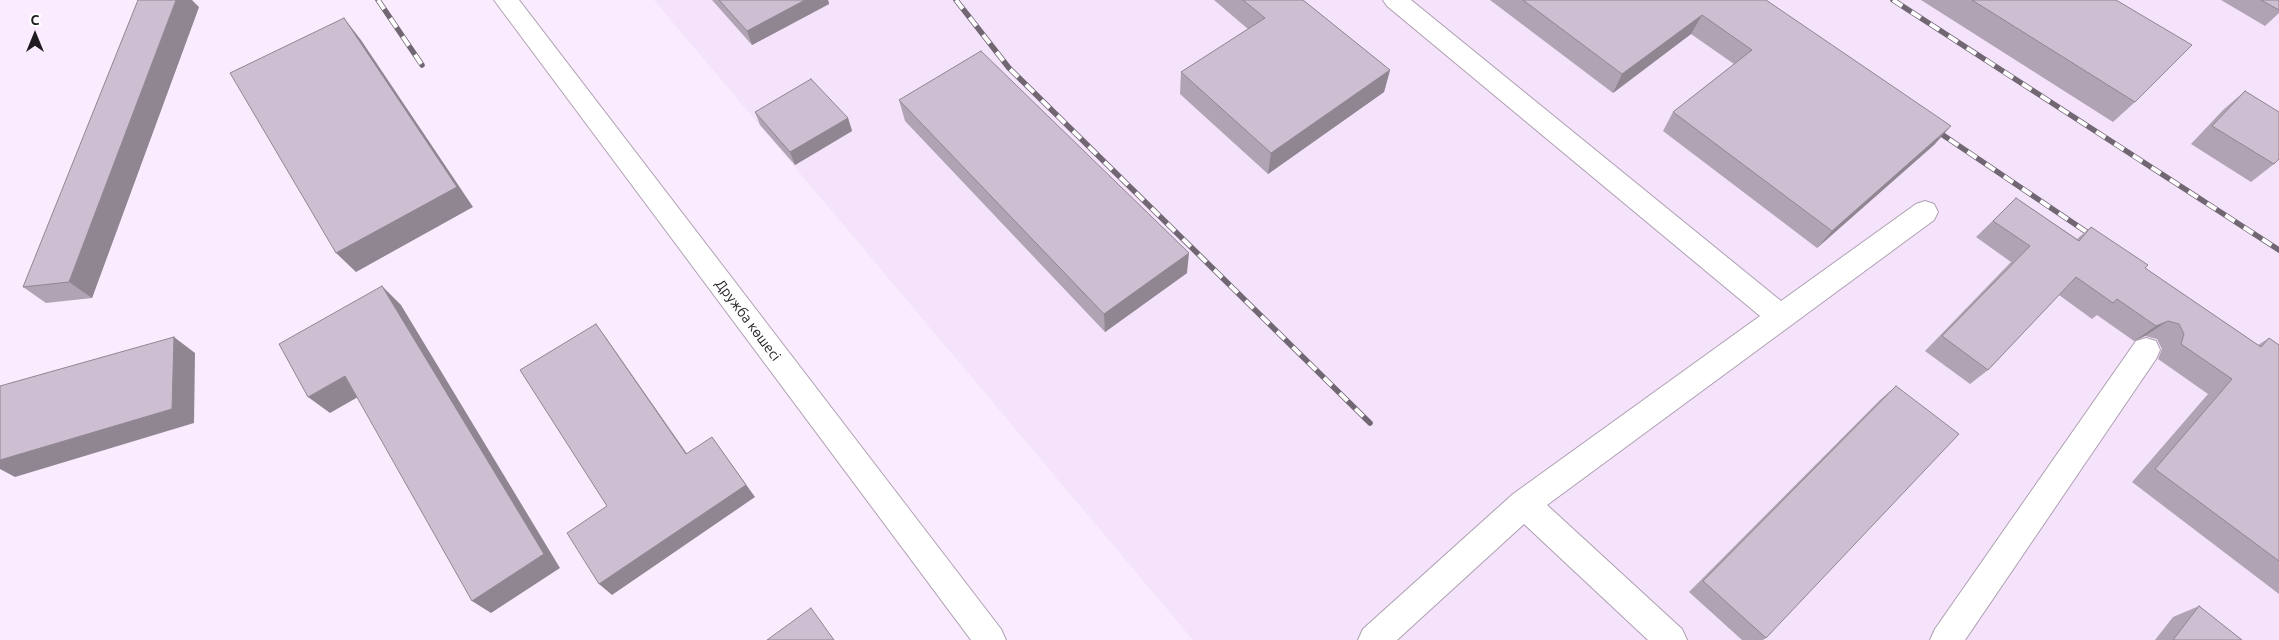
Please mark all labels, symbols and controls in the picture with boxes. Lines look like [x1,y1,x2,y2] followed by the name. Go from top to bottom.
[10,10,60,60] north arrow
[31,12,39,28] text: С
[712,276,784,364] street label: Дружба көшесі

